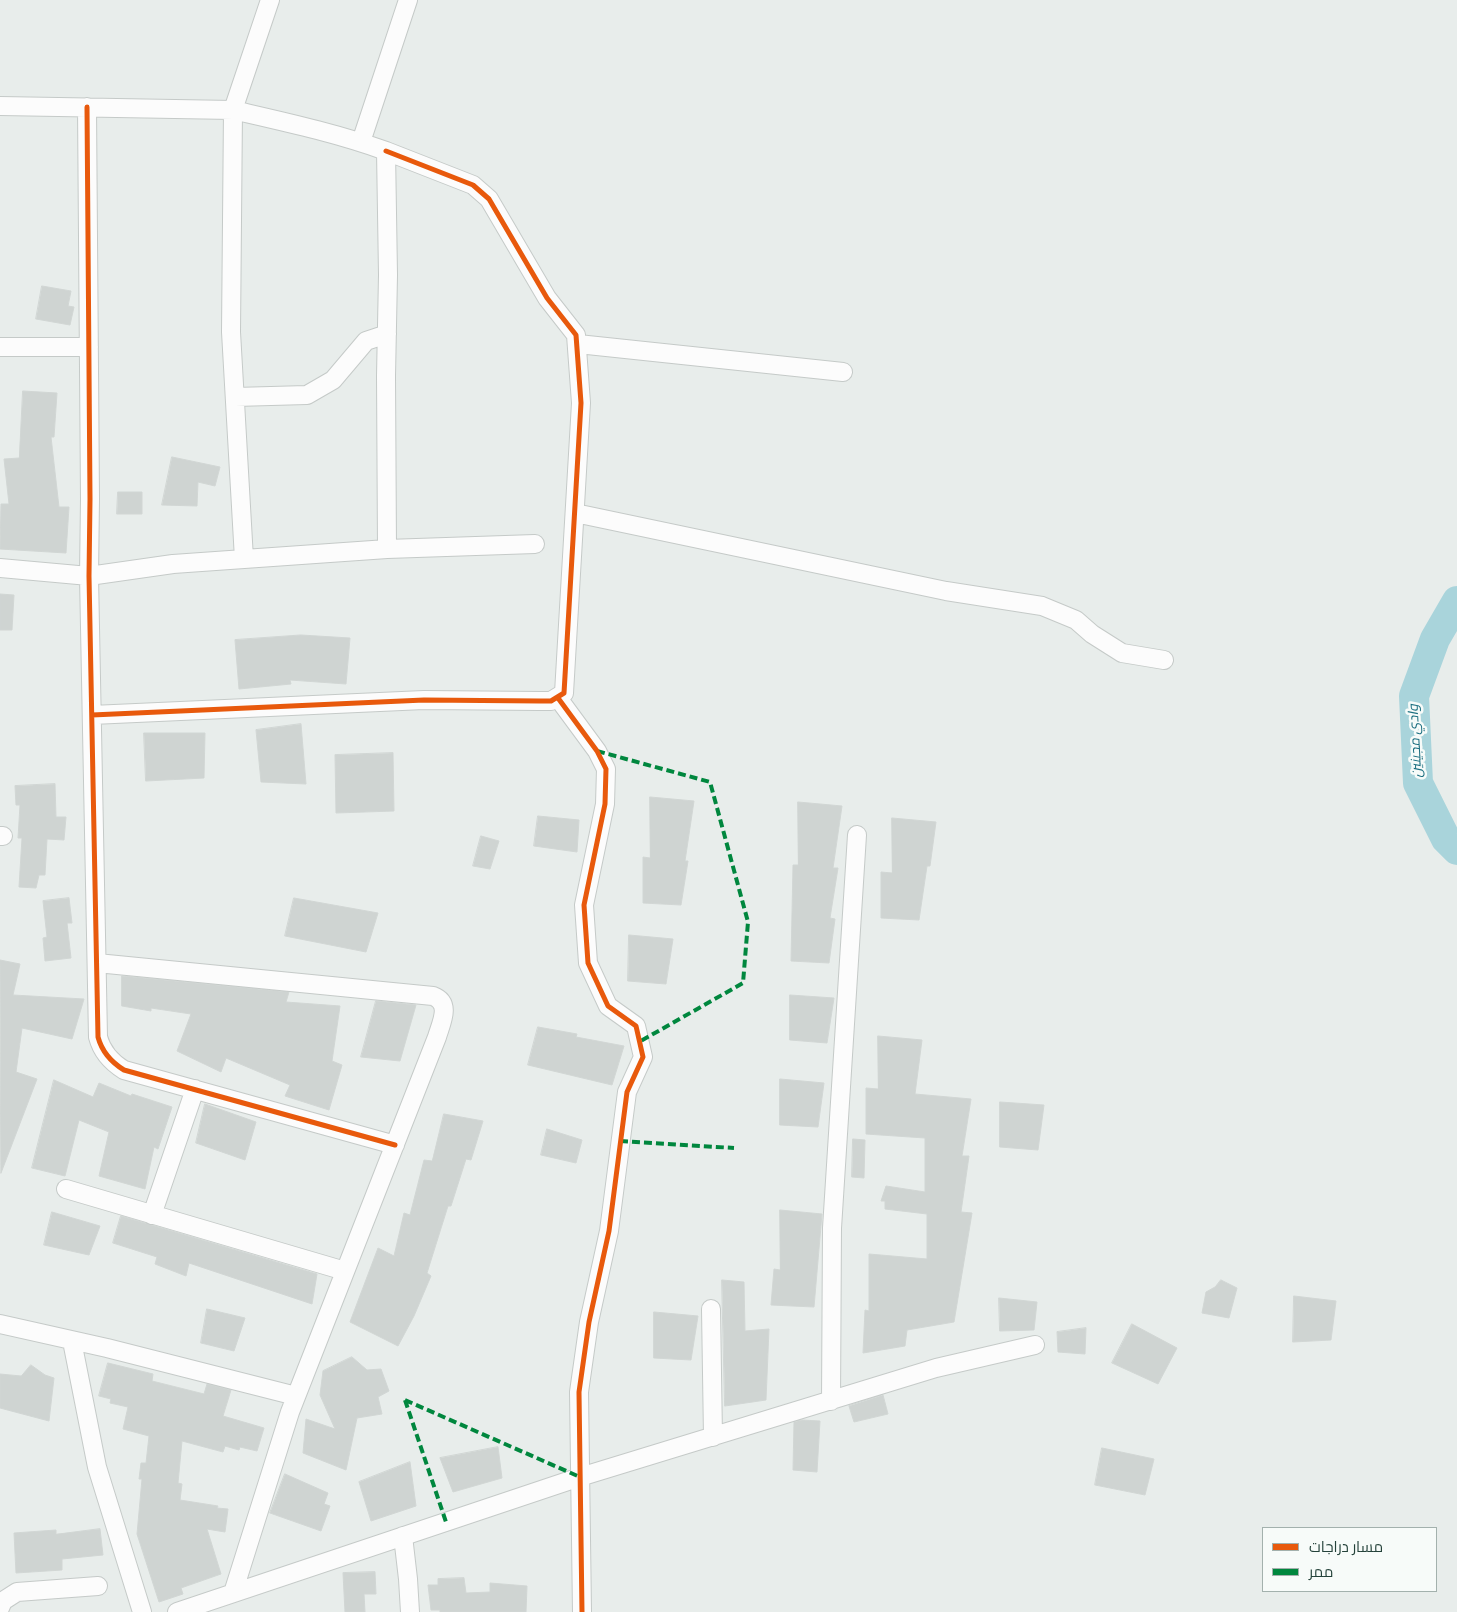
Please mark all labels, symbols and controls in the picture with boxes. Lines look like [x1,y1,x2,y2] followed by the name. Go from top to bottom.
[1406,704,1426,778] water label: وادي مجينين
[1262,1527,1437,1592] legend
[1309,1535,1383,1558] text: مسار دراجات
[1309,1560,1333,1583] text: ممر

